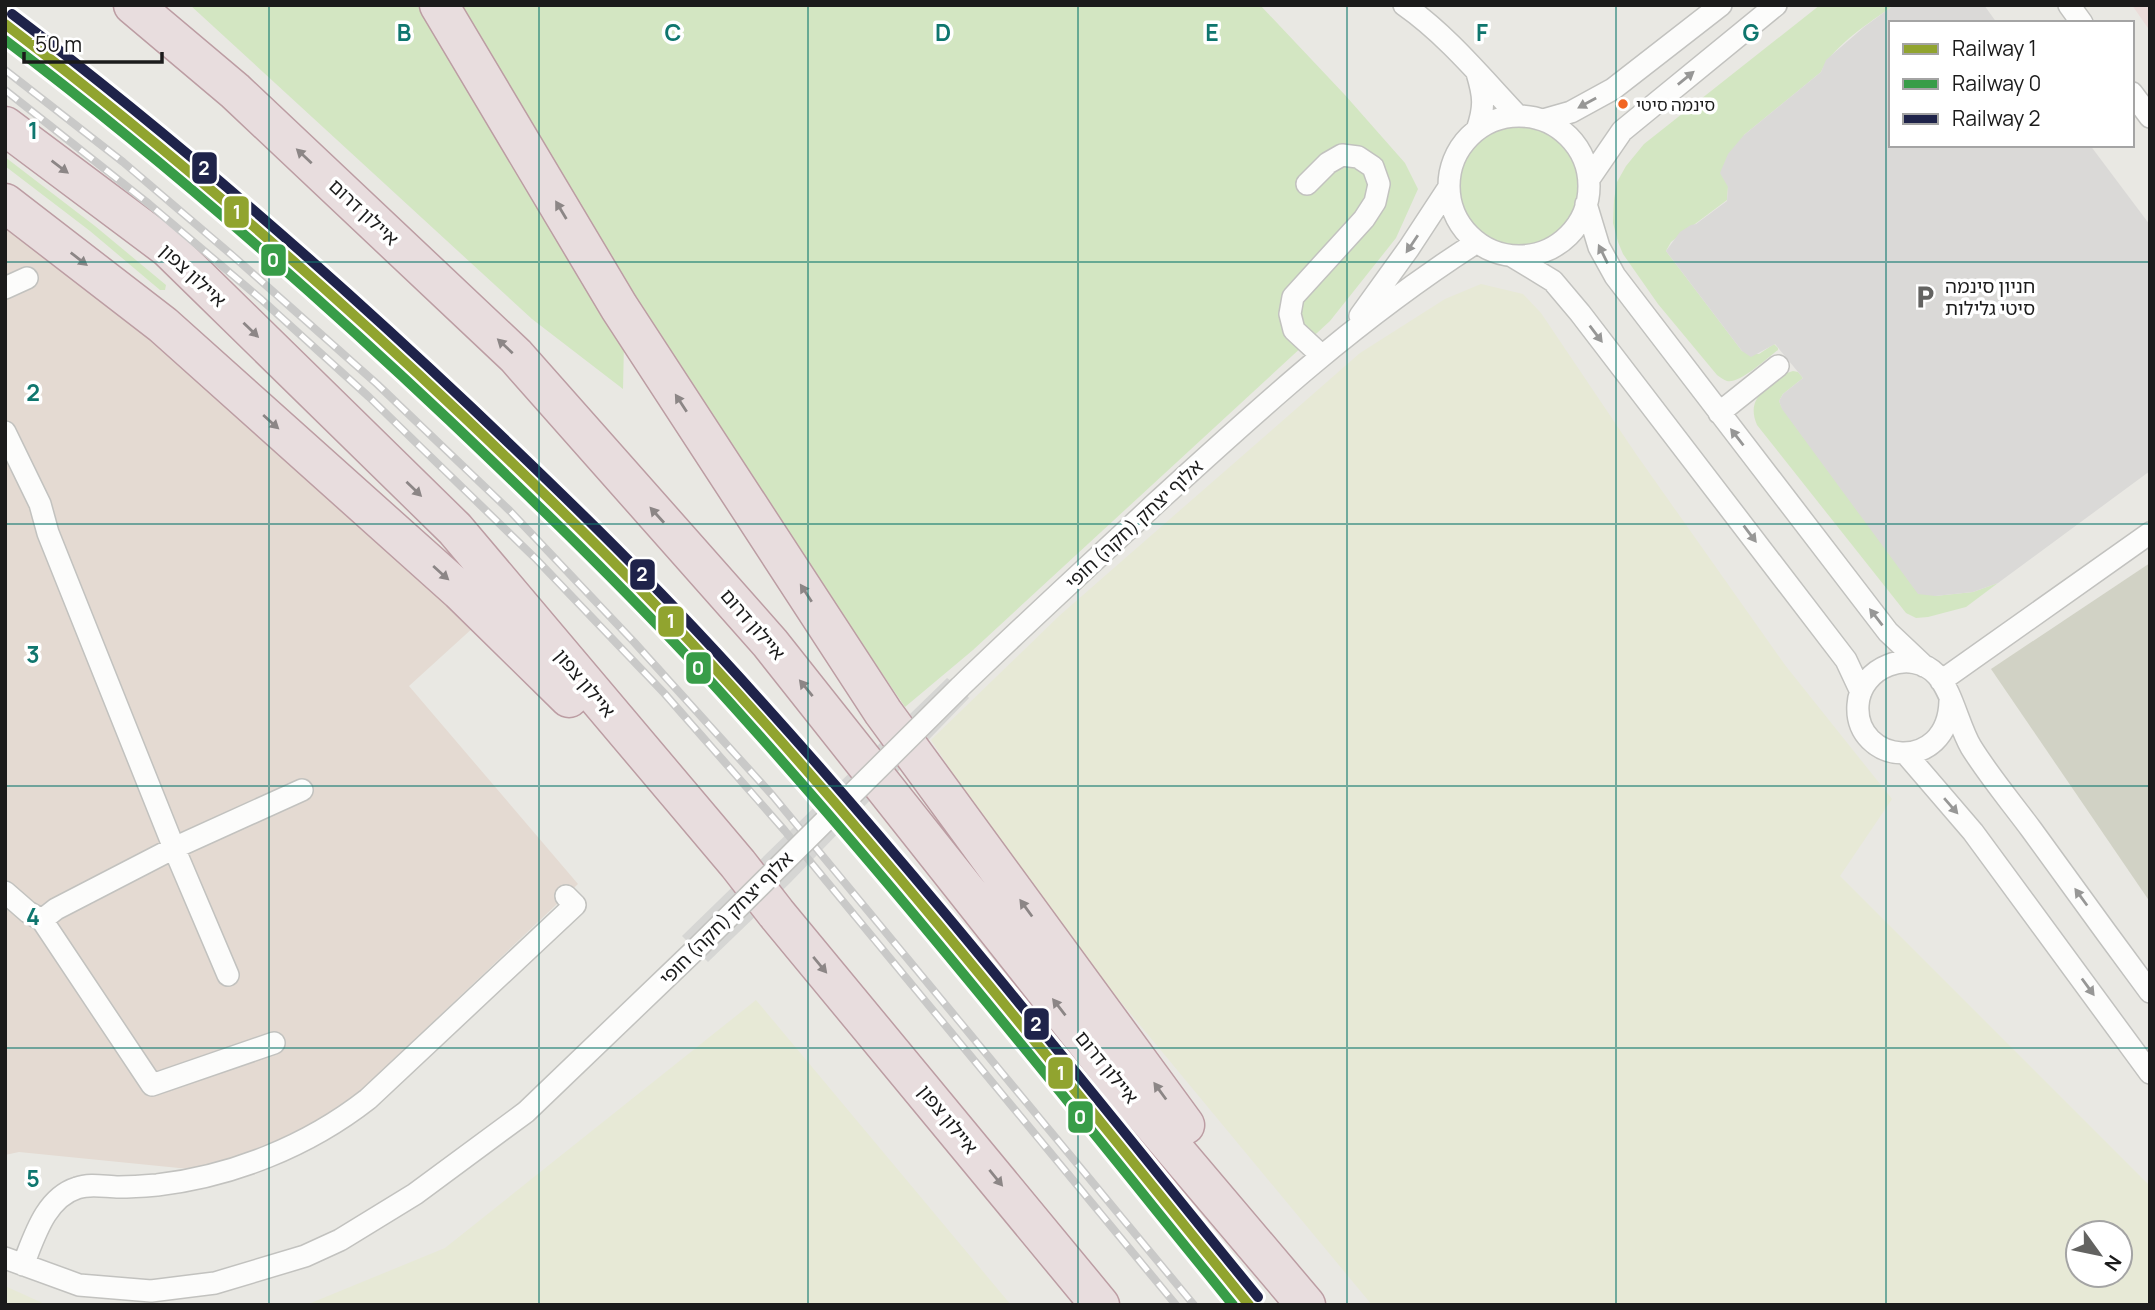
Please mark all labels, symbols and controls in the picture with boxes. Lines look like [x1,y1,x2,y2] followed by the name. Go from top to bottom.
[397,16,411,48] text: B
[665,16,682,48] text: C
[935,16,951,48] text: D
[1205,16,1219,48] text: E
[1476,16,1488,48] text: F
[1743,16,1760,48] text: G
[24,21,163,65] scale bar
[1889,21,2134,147] legend
[35,30,82,58] text: 50 m
[1952,34,2037,62] text: Railway 1
[1952,69,2041,97] text: Railway 0
[1677,70,1695,85] one-way arrow
[1636,93,1715,116] place label: סינמה סיטי
[1577,97,1597,109] one-way arrow
[1616,97,1630,111] marker: סינמה סיטי
[1952,104,2040,132] text: Railway 2
[28,114,38,146] text: 1
[296,149,313,165] one-way arrow
[191,151,218,185] line badge: 2
[198,155,210,181] text: 2
[51,160,69,174] one-way arrow
[323,173,405,251] street label: איילון דרום
[223,195,250,229] line badge: 1
[233,199,241,225] text: 1
[555,200,567,219] one-way arrow
[1405,235,1419,253] one-way arrow
[154,238,232,312] street label: איילון צפון
[260,243,287,277] line badge: 0
[1597,244,1609,264] one-way arrow
[267,247,279,273] text: 0
[69,252,87,267] one-way arrow
[1945,273,2035,321] place label: חניון סינמה סיטי גלילות
[1911,283,1939,311] parking icon: חניון סינמה סיטי גלילות
[243,321,260,338] one-way arrow
[1589,325,1604,343] one-way arrow
[497,338,514,354] one-way arrow
[26,376,40,408] text: 2
[675,393,688,412] one-way arrow
[262,413,279,429] one-way arrow
[1730,428,1745,446] one-way arrow
[1060,453,1208,595] street label: אלוף יצחק (חקה) חופי
[405,480,422,496] one-way arrow
[650,507,665,524] one-way arrow
[1742,525,1757,543] one-way arrow
[629,558,656,591] line badge: 2
[636,561,648,587] text: 2
[432,565,449,581] one-way arrow
[715,583,791,665] street label: איילון דרום
[799,583,812,603] one-way arrow
[657,605,685,638] line badge: 1
[667,608,675,634] text: 1
[1870,608,1884,626] one-way arrow
[26,638,40,670] text: 3
[549,643,621,723] street label: איילון צפון
[685,651,712,685] line badge: 0
[692,655,704,681] text: 0
[799,679,814,696] one-way arrow
[1943,797,1958,814] one-way arrow
[654,846,798,990] street label: אלוף יצחק (חקה) חופי
[2073,889,2088,907] one-way arrow
[1019,899,1033,917] one-way arrow
[26,900,40,932] text: 4
[812,956,828,974] one-way arrow
[2080,978,2094,996] one-way arrow
[1052,999,1067,1017] one-way arrow
[1023,1007,1050,1041] line badge: 2
[1030,1011,1042,1037] text: 2
[1070,1025,1144,1109] street label: איילון דרום
[1047,1056,1074,1090] line badge: 1
[1057,1060,1065,1086] text: 1
[912,1079,984,1159] street label: איילון צפון
[1153,1082,1167,1101] one-way arrow
[1067,1100,1094,1134] line badge: 0
[1074,1104,1086,1130] text: 0
[26,1162,40,1194] text: 5
[988,1169,1004,1187] one-way arrow
[2064,1219,2134,1289] north arrow
[2099,1250,2128,1276] text: N

